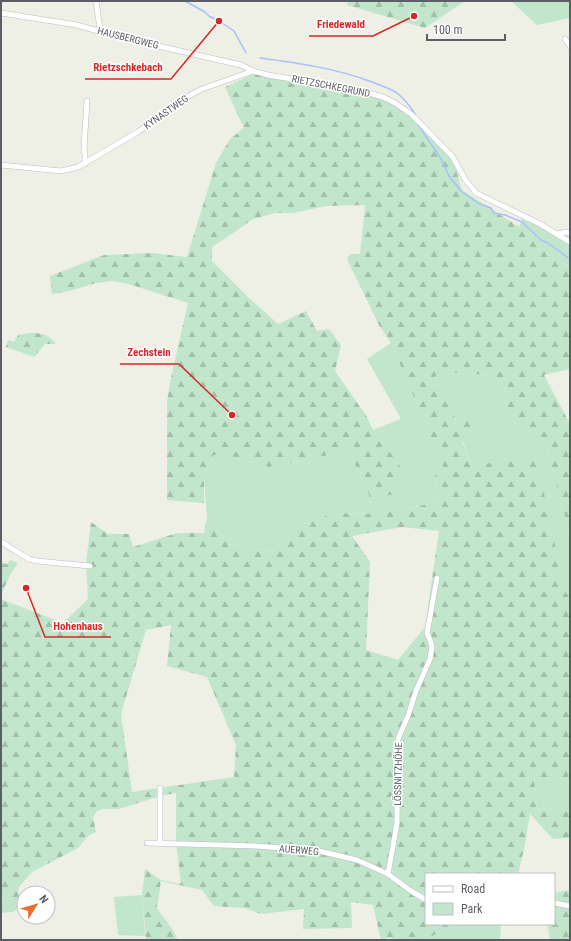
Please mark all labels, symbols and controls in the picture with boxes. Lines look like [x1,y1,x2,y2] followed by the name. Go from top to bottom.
[309,13,373,36] callout: Friedewald
[427,16,505,42] scale bar
[317,18,365,31] text: Friedewald
[433,23,463,37] text: 100 m
[96,25,160,51] street label: HAUSBERGWEG
[85,56,171,79] callout: Rietzschkebach
[93,61,163,74] text: Rietzschkebach
[291,73,371,99] street label: RIETZSCHKEGRUND
[142,93,190,131] street label: KYNASTWEG
[120,341,179,364] callout: Zechstein
[127,346,171,359] text: Zechstein
[45,614,111,637] callout: Hohenhaus
[53,620,103,633] text: Hohenhaus
[391,742,404,806] street label: LÖSSNITZHÖHE
[279,843,320,857] street label: AUERWEG
[425,873,555,925] legend
[461,882,485,896] text: Road
[16,885,56,925] north arrow
[36,893,51,906] text: N
[461,902,483,916] text: Park

